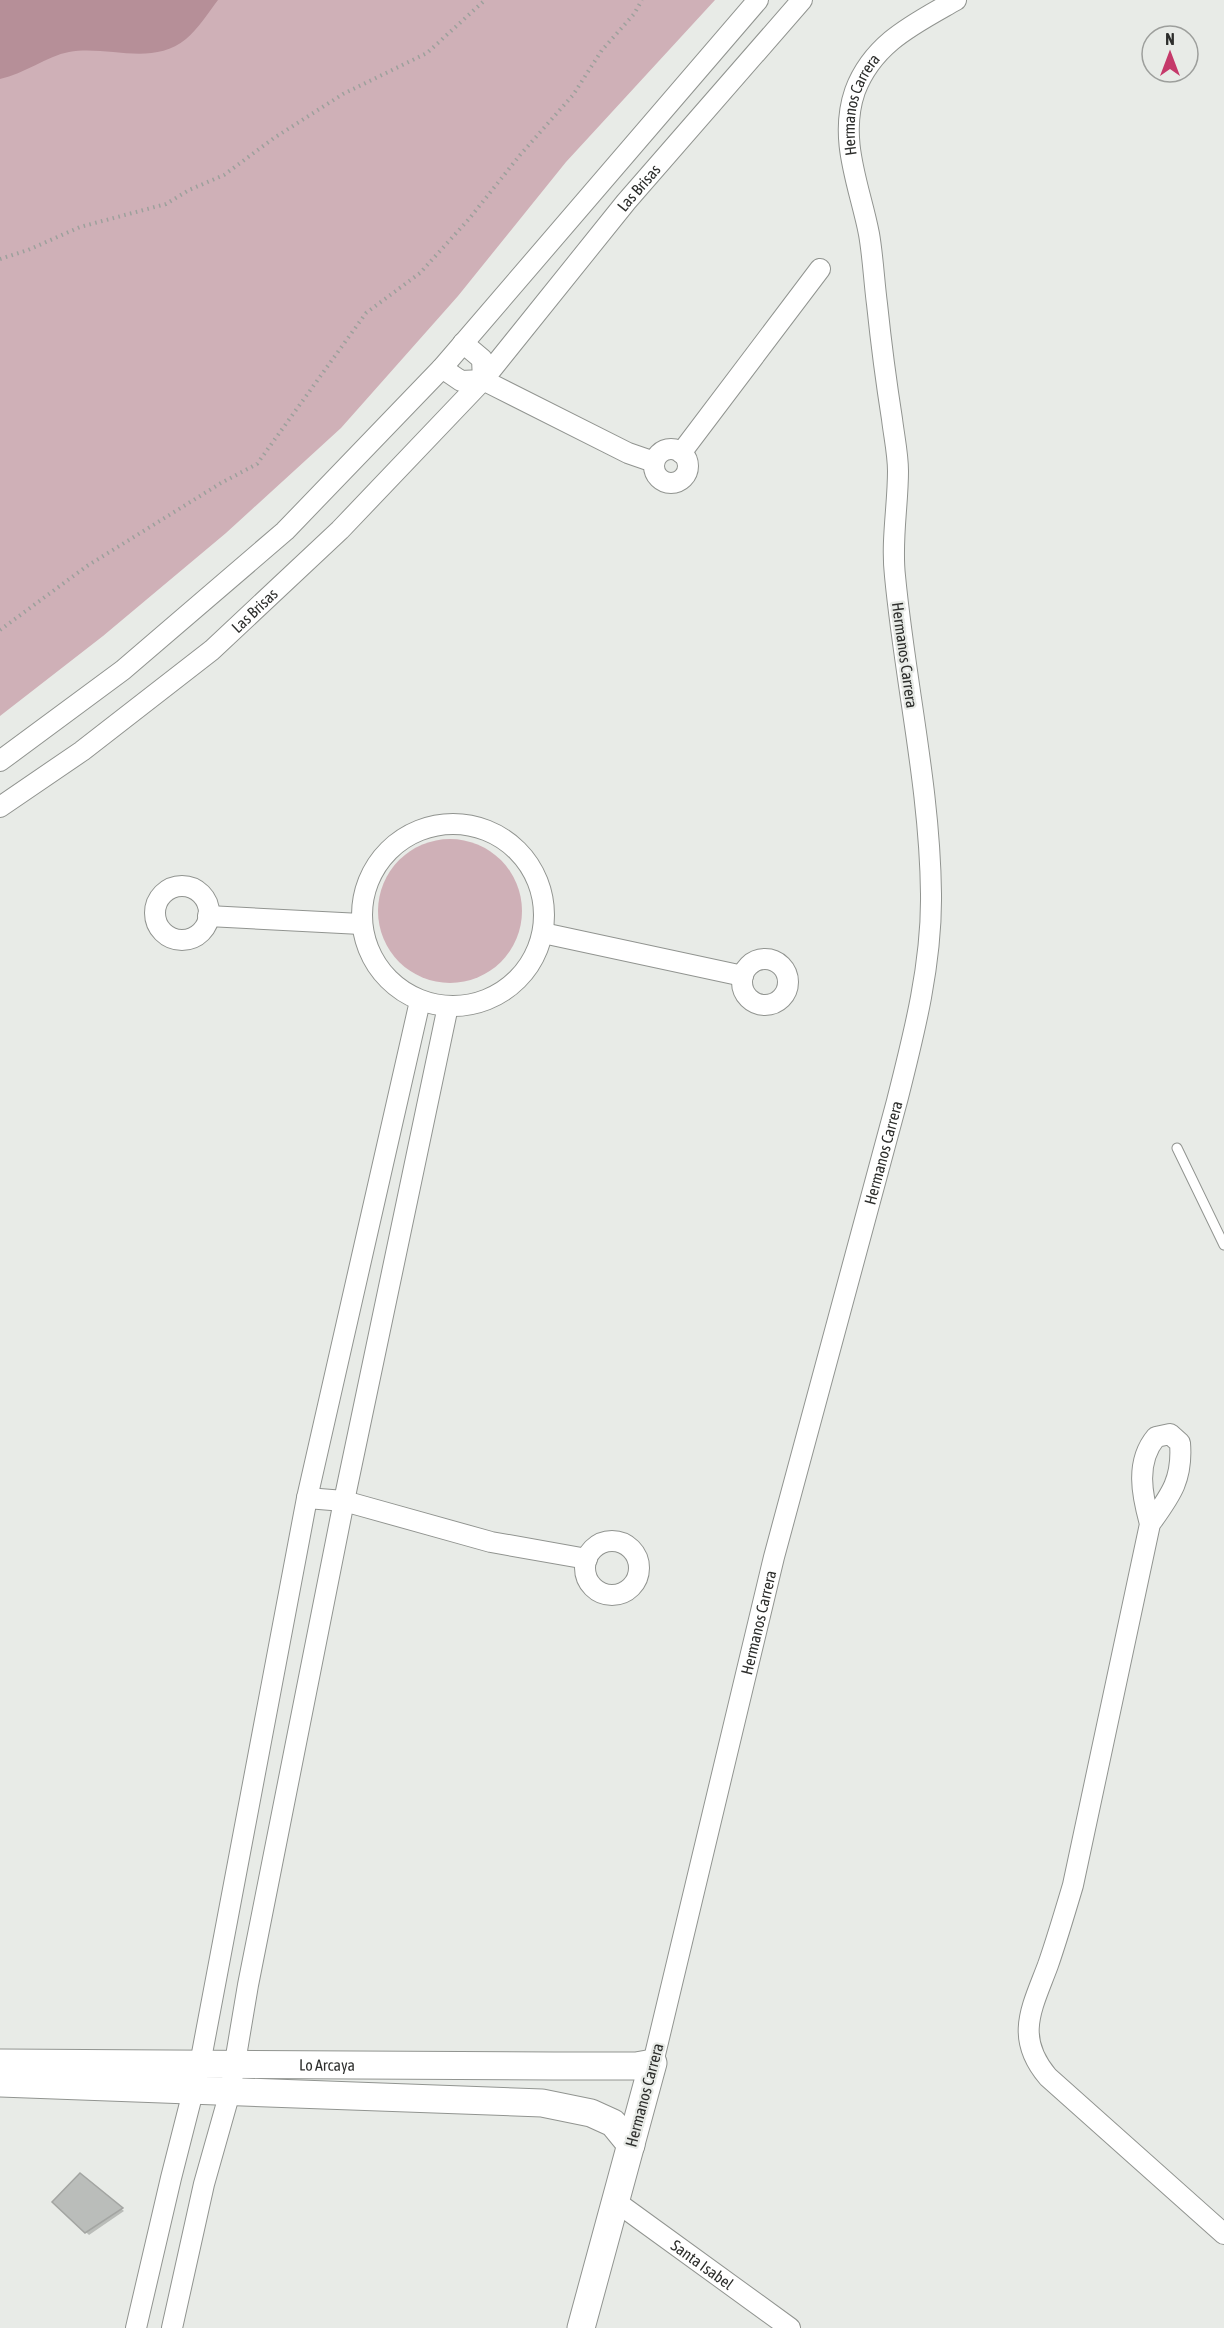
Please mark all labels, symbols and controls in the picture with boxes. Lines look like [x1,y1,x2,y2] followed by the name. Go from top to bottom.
[1140,24,1200,84] north arrow
[1165,30,1175,48] text: N
[840,50,883,157] street label: Hermanos Carrera
[613,160,664,215] street label: Las Brisas
[228,584,281,636] street label: Las Brisas
[889,601,921,709] street label: Hermanos Carrera
[860,1099,906,1207] street label: Hermanos Carrera
[737,1568,780,1676] street label: Hermanos Carrera
[622,2041,666,2149] street label: Hermanos Carrera
[299,2056,355,2075] street label: Lo Arcaya
[668,2236,738,2293] street label: Santa Isabel

